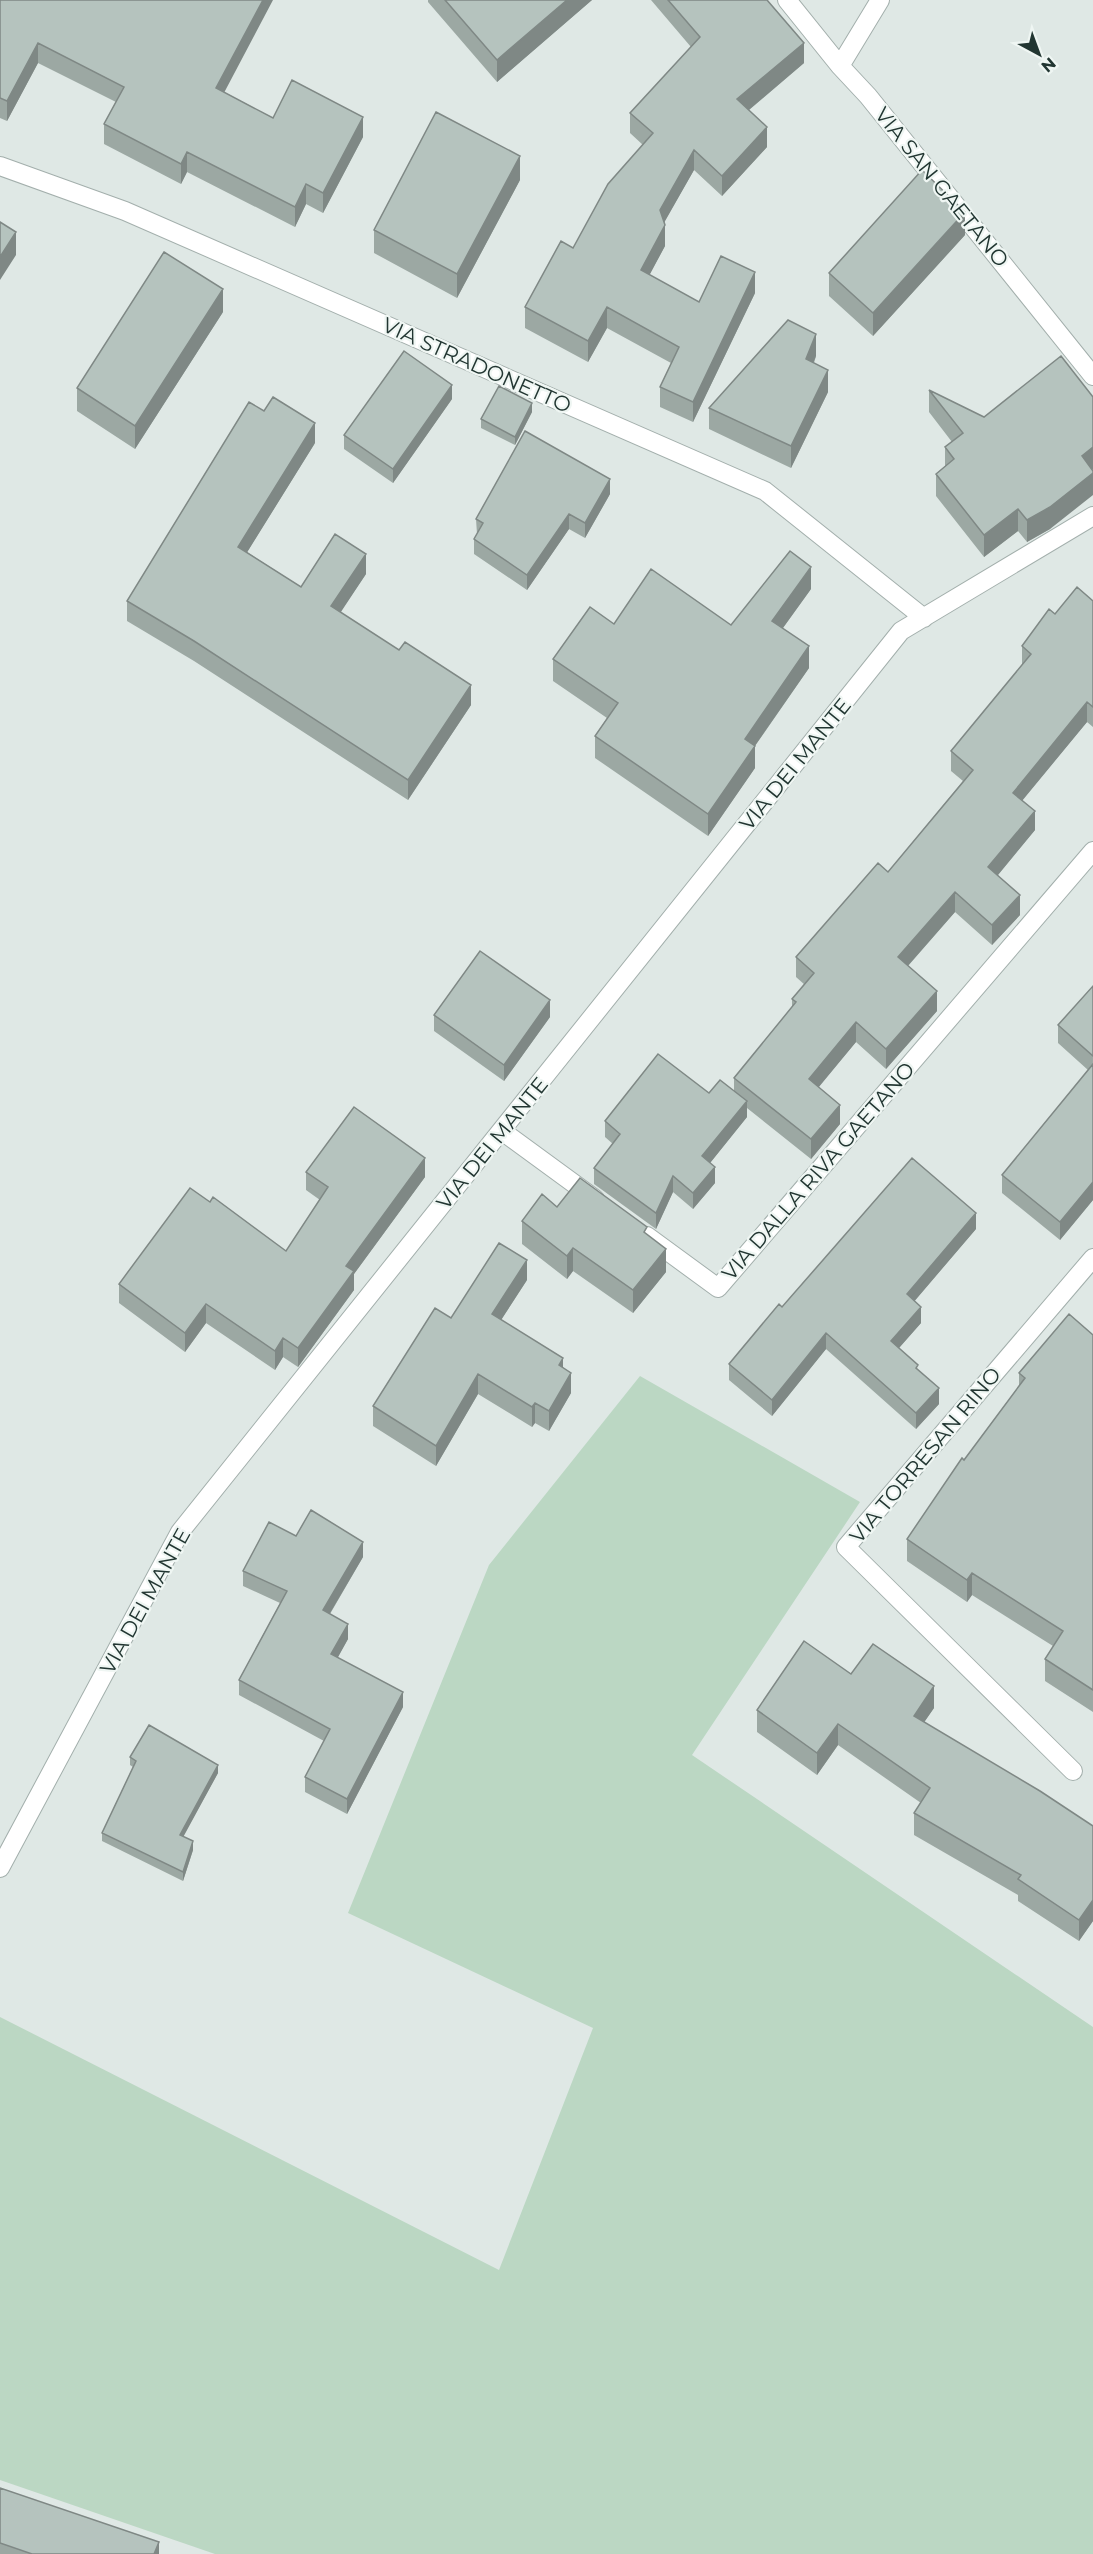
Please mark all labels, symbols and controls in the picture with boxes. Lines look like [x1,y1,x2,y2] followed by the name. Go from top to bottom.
[1009,24,1069,84] north arrow
[1037,54,1060,76] text: N
[870,102,1014,272] street label: VIA SAN GAETANO
[379,312,575,418] street label: VIA STRADONETTO
[734,693,856,835] street label: VIA DEI MANTE
[716,1057,920,1285] street label: VIA DALLA RIVA GAETANO
[431,1072,553,1214] street label: VIA DEI MANTE
[844,1362,1006,1548] street label: VIA TORRESAN RINO
[95,1524,195,1678] street label: VIA DEI MANTE

